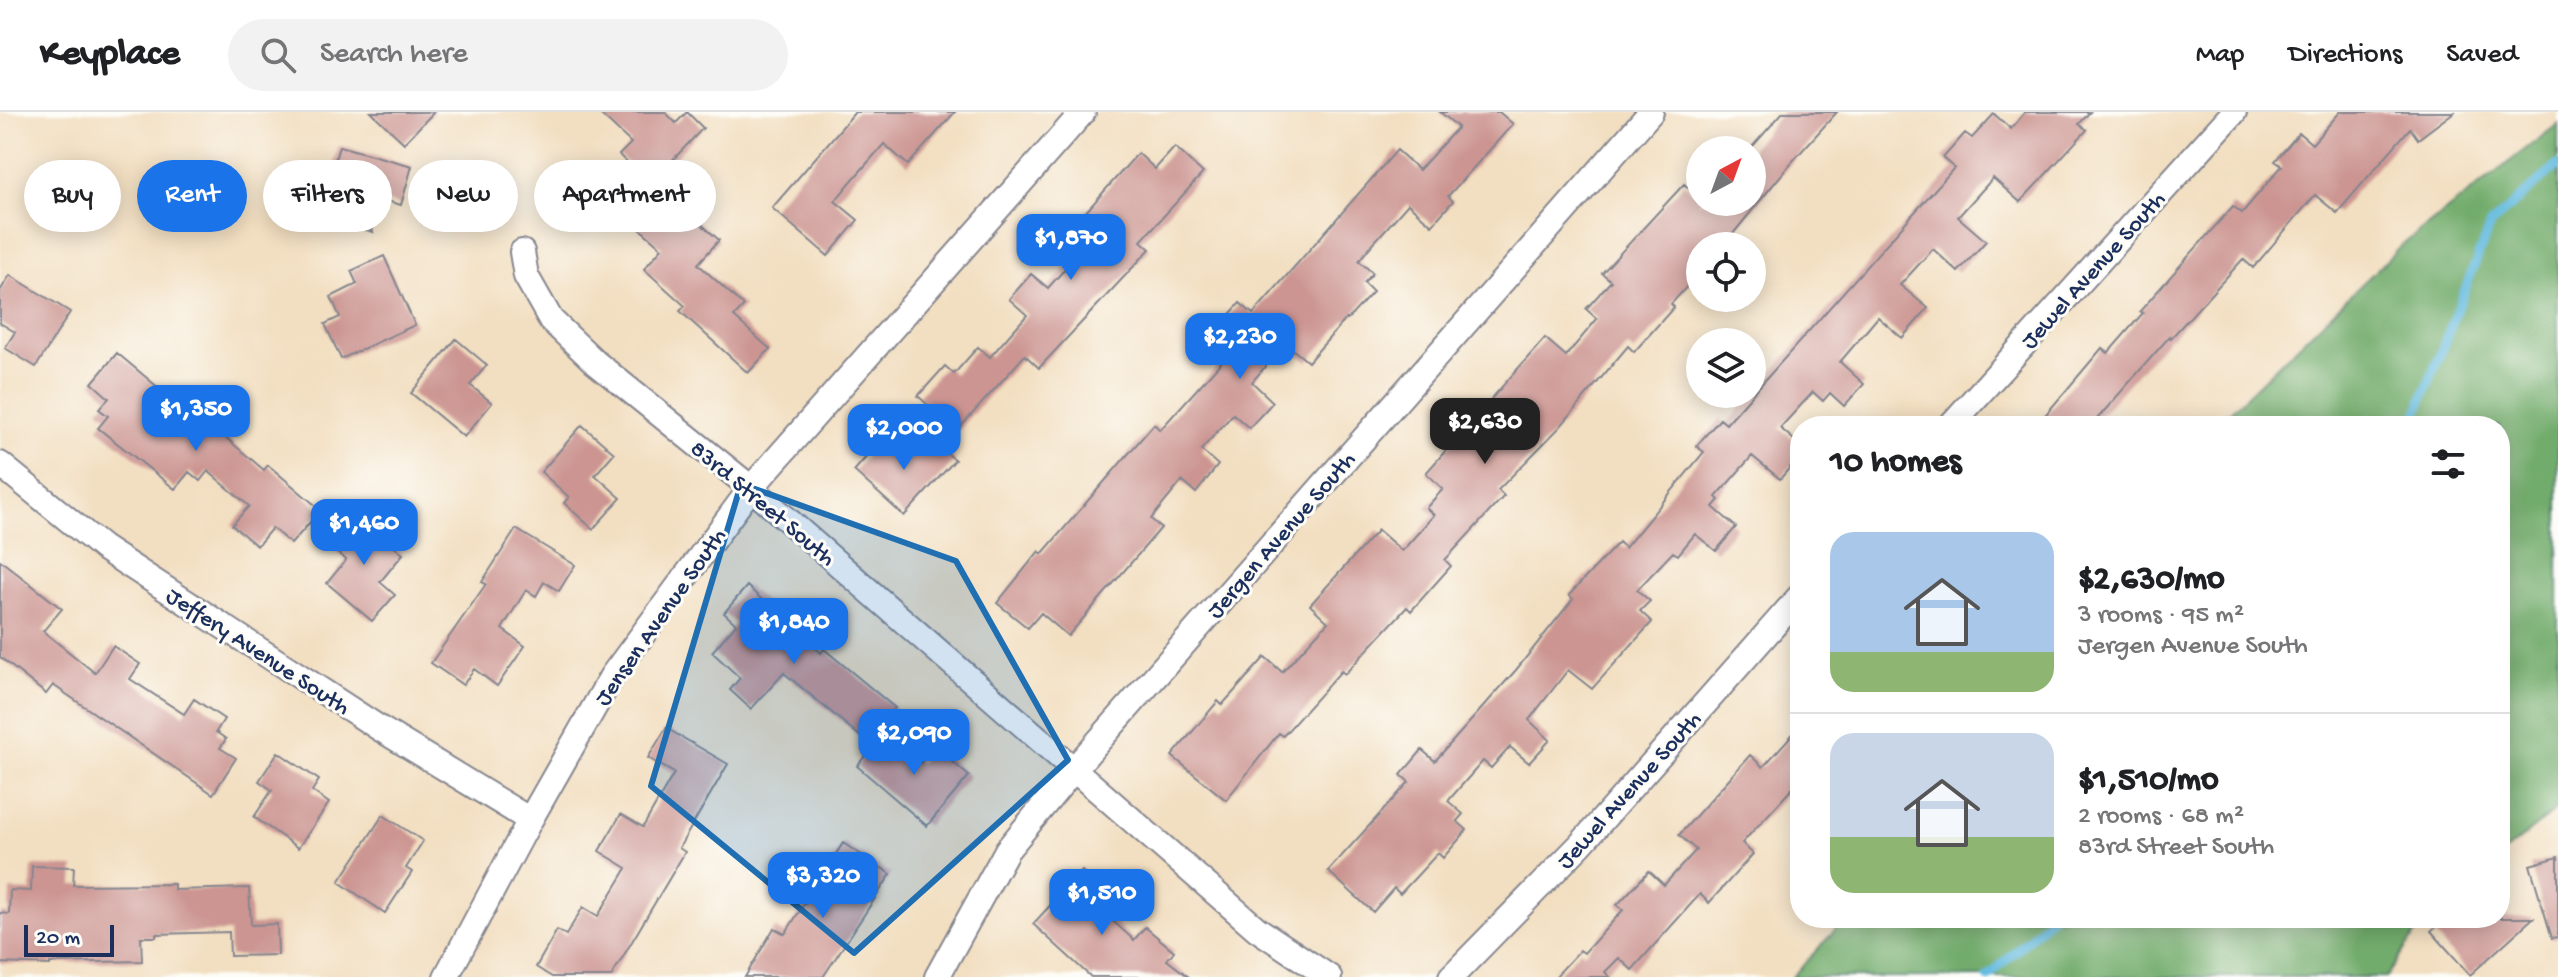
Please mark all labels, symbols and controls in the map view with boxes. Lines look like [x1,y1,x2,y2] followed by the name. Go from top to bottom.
[228,19,788,91] search box
[40,33,180,77] text: Keyplace
[256,33,300,77] icon: search
[320,38,468,73] text: Search here
[2196,39,2244,72] text: Map
[2288,39,2402,72] text: Directions
[2446,39,2518,72] text: Saved
[1686,136,1766,216] north arrow
[1686,136,1766,408] map controls
[24,160,121,232] chip: Buy
[137,160,247,232] chip: Rent
[263,160,392,232] chip: Filters
[408,160,518,232] chip: New
[534,160,716,232] chip: Apartment
[2016,186,2173,356] street label: Jewel Avenue South
[1006,214,1136,282] pin: $1,870
[1035,224,1107,255] text: $1,870
[1686,232,1766,312] button: locate
[1175,313,1305,381] pin: $2,230
[1203,323,1277,354] text: $2,230
[1686,328,1766,408] button: layers
[131,385,261,453] pin: $1,350
[160,395,232,426] text: $1,350
[1420,398,1550,466] pin: $2,630
[839,404,969,472] pin: $2,000
[1448,408,1522,439] text: $2,630
[866,414,942,445] text: $2,000
[683,435,841,574] street label: 83rd Street South
[2426,442,2470,486] icon: filters
[1830,444,1961,484] text: 10 homes
[1202,447,1363,626] street label: Jergen Avenue South
[299,499,429,567] pin: $1,460
[329,509,399,540] text: $1,460
[590,524,734,712] street label: Jensen Avenue South
[2078,561,2225,601] text: $2,630/mo
[1894,564,1990,660] icon: home
[160,583,355,723] street label: Jeffery Avenue South
[729,598,859,666] pin: $1,840
[2078,601,2244,632] text: 3 rooms · 95 m²
[758,608,830,639] text: $1,840
[2078,632,2308,663] text: Jergen Avenue South
[1552,706,1709,876] street label: Jewel Avenue South
[849,709,979,777] pin: $2,090
[876,719,952,750] text: $2,090
[2078,762,2219,802] text: $1,510/mo
[1894,765,1990,861] icon: home
[2078,802,2244,833] text: 2 rooms · 68 m²
[2078,833,2274,864] text: 83rd Street South
[758,852,888,920] pin: $3,320
[786,862,860,893] text: $3,320
[1037,869,1167,937] pin: $1,510
[1067,879,1137,910] text: $1,510
[24,921,114,957] scale bar
[36,926,80,952] text: 20 m

